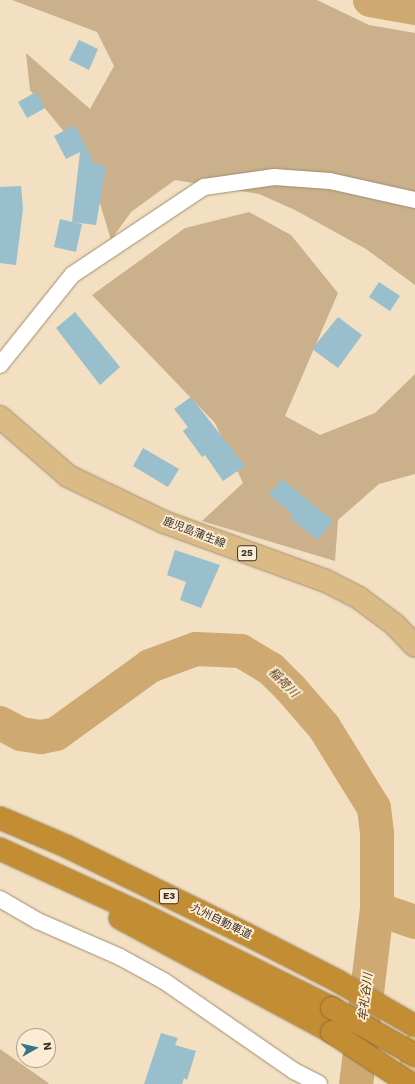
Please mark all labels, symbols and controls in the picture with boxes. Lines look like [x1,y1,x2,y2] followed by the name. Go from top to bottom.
[161,515,227,551] street label: 鹿児島蒲生線
[237,545,257,561] road number: 25
[265,665,301,701] water label: 稲荷川
[158,888,180,904] road number: E3
[188,902,254,942] street label: 九州自動車道
[356,972,376,1022] water label: 牟礼谷川
[16,1028,56,1068] north arrow
[40,1041,54,1051] text: N

